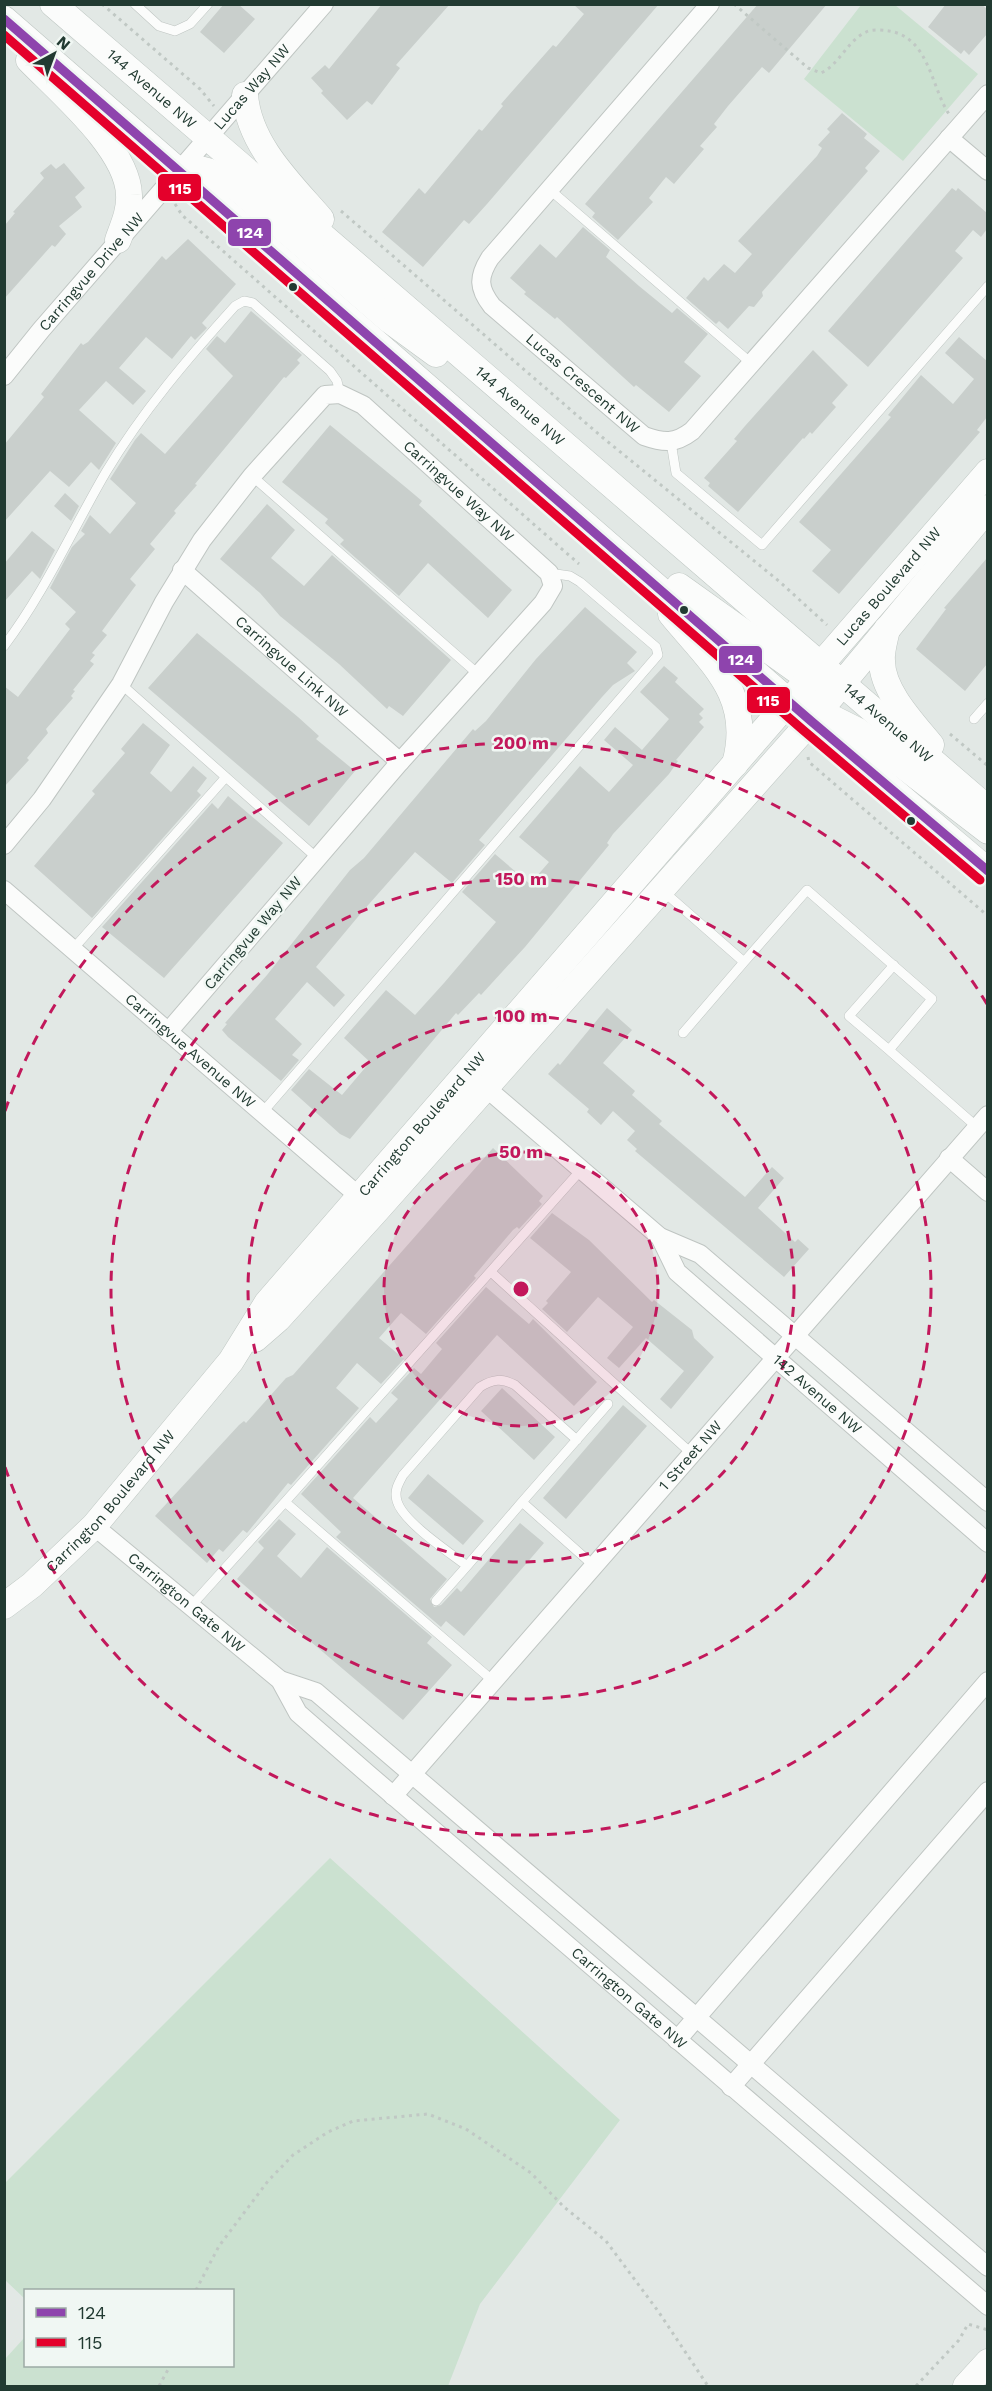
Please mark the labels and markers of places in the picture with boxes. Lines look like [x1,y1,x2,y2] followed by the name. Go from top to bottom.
[287,281,299,293] unlabelled marker
[678,604,690,616] unlabelled marker
[905,815,917,827] unlabelled marker
[511,1279,531,1299] centre of rings

